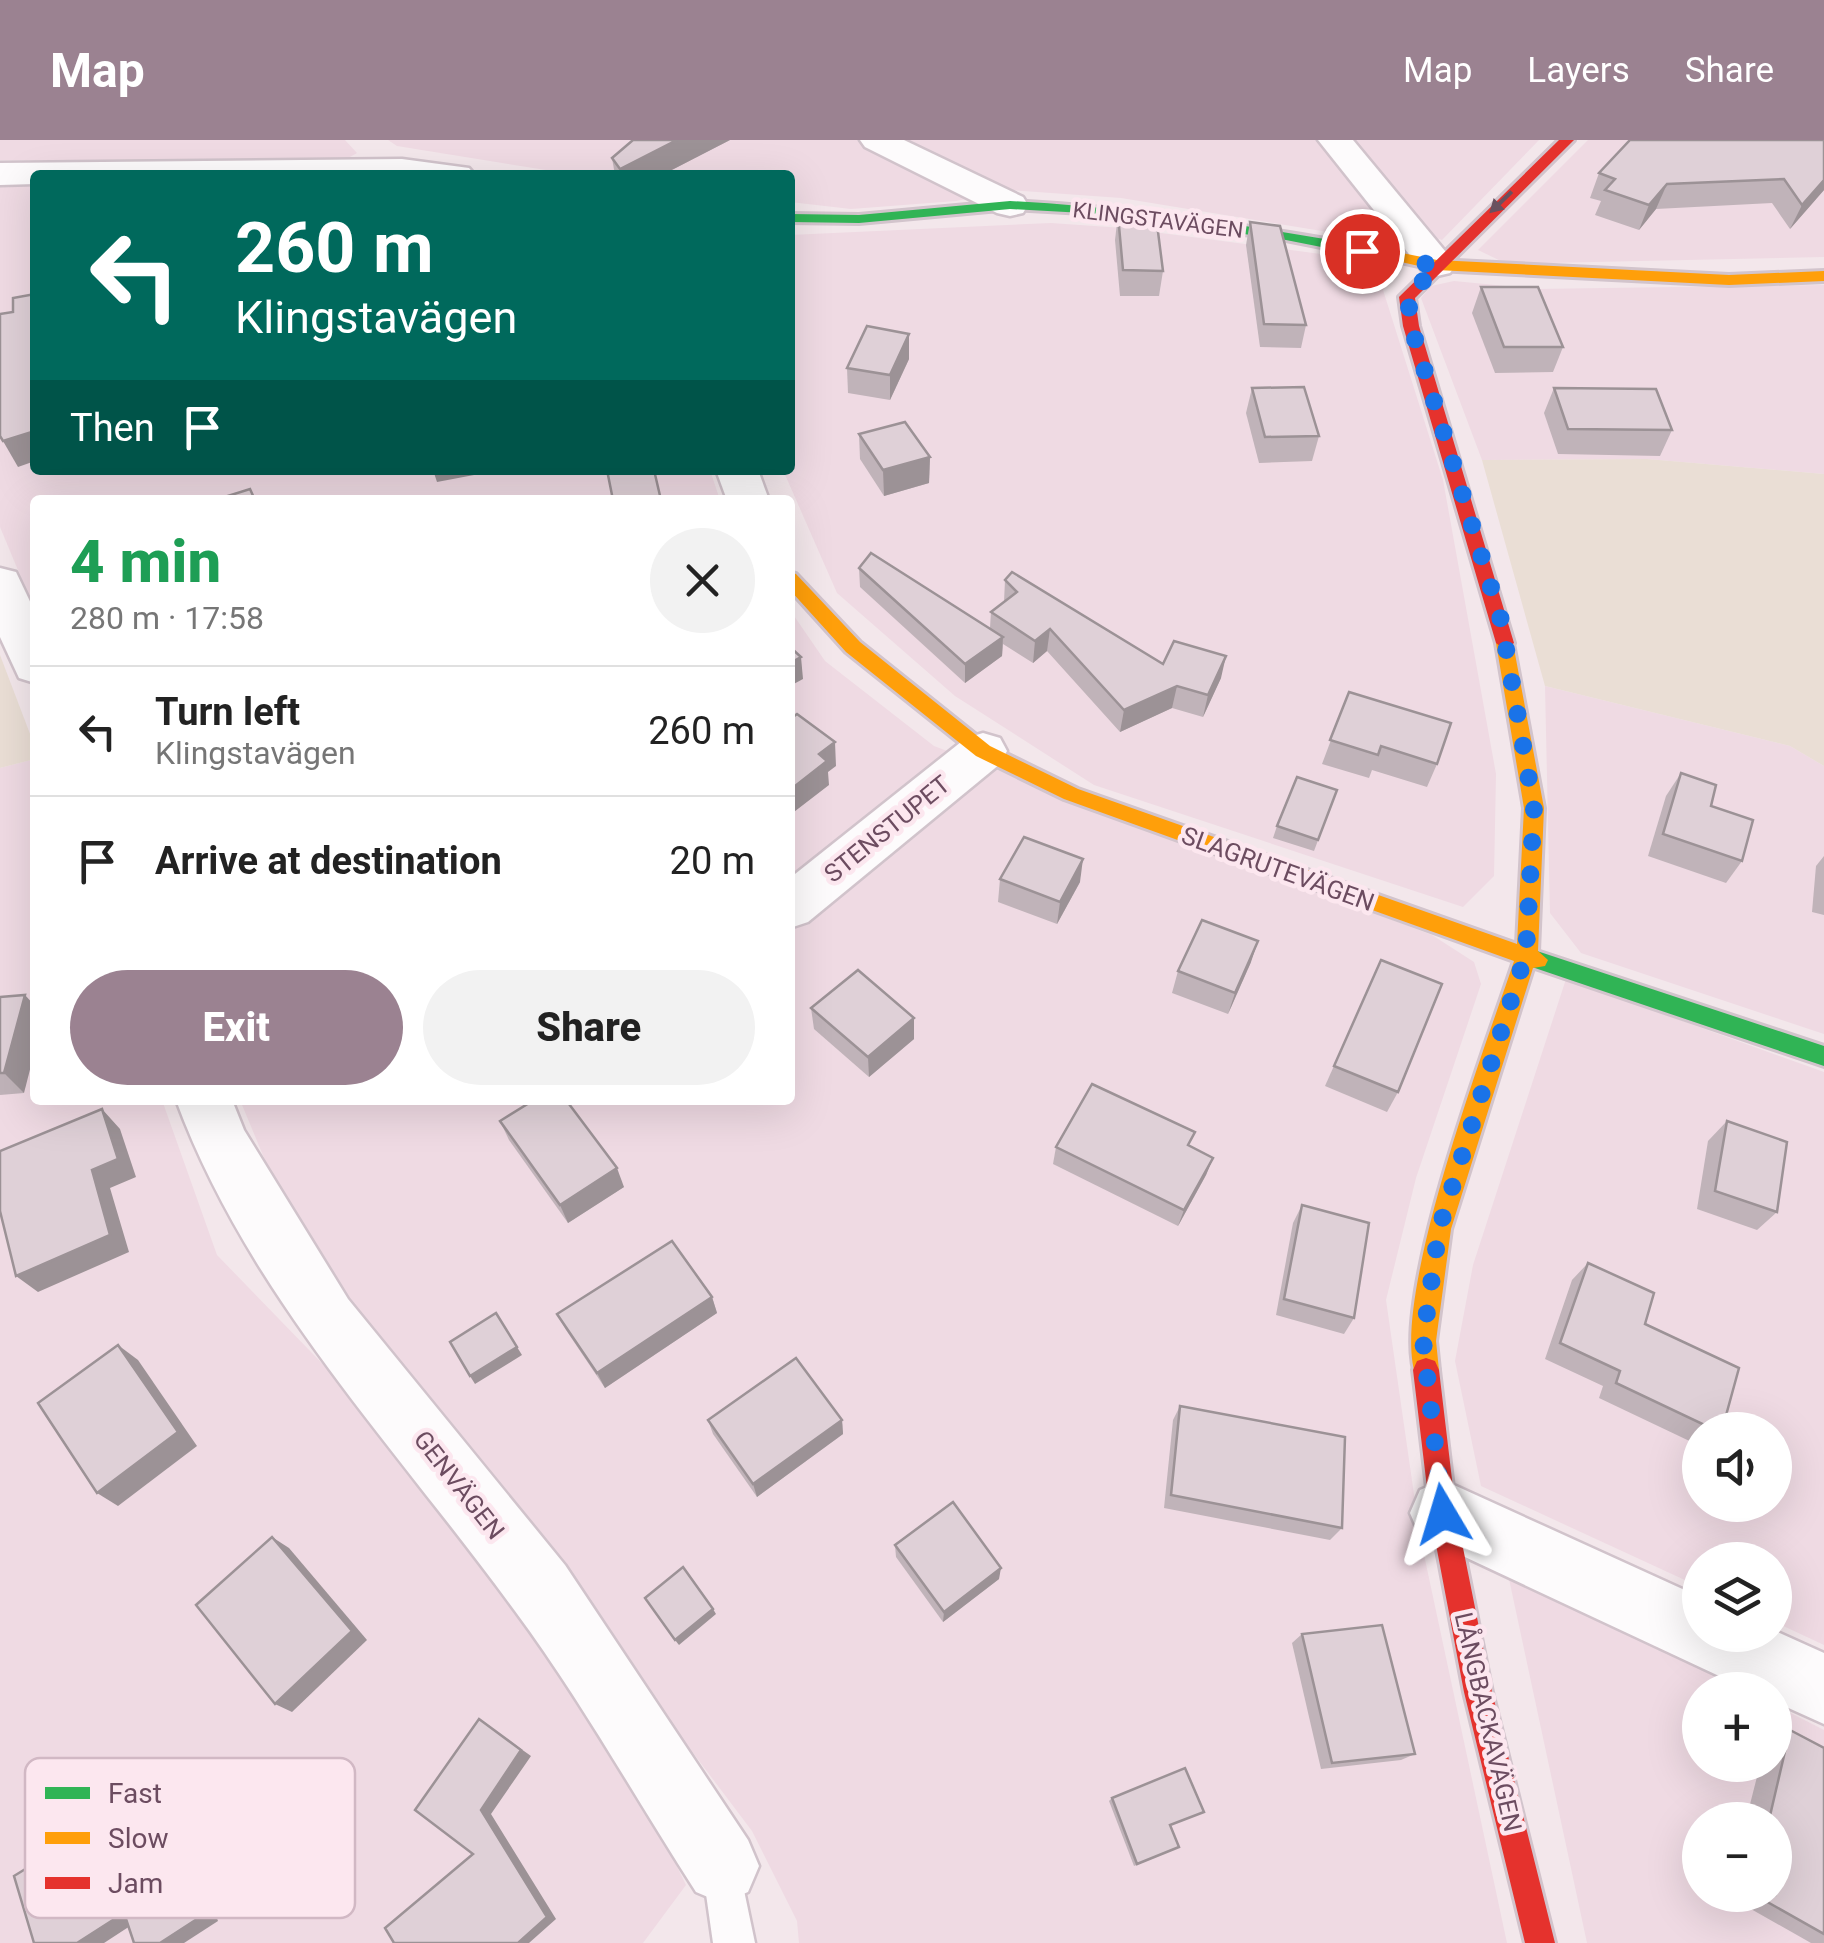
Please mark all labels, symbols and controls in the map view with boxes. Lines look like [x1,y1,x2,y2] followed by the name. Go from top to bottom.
[50,42,145,99] text: Map
[1403,50,1472,91] text: Map
[1527,50,1630,91] text: Layers
[1685,50,1774,91] text: Share
[1490,190,1514,214] one-way arrow
[1071,197,1245,243] street label: KLINGSTAVÄGEN
[235,207,434,289] text: 260 m
[1320,209,1405,294] pin
[70,210,200,340] icon: left
[1335,224,1390,279] icon: arrive
[235,291,517,344] text: Klingstavägen
[175,400,230,455] icon: arrive
[70,406,155,450] text: Then
[70,526,221,597] text: 4 min
[650,528,755,633] button: close
[70,599,264,637] text: 280 m · 17:58
[155,690,300,734] text: Turn left
[70,704,125,759] icon: left
[648,709,755,753] text: 260 m
[155,734,356,772] text: Klingstavägen
[818,770,956,888] street label: STENSTUPET
[1178,821,1378,917] street label: SLAGRUTEVÄGEN
[70,834,125,889] icon: arrive
[155,839,502,883] text: Arrive at destination
[670,839,755,883] text: 20 m
[70,970,403,1085] button: Exit
[423,970,755,1085] button: Share
[1682,1412,1792,1912] map controls
[1682,1412,1792,1522] button: sound
[408,1425,510,1545] street label: GENVÄGEN
[1391,1462,1495,1566] position arrow
[1682,1542,1792,1652] button: layers
[1449,1609,1529,1834] street label: LÅNGBACKAVÄGEN
[1682,1672,1792,1782] button: +
[25,1758,355,1918] legend
[108,1777,162,1810] text: Fast
[1682,1802,1792,1912] button: −
[108,1822,168,1855] text: Slow
[108,1867,163,1900] text: Jam

